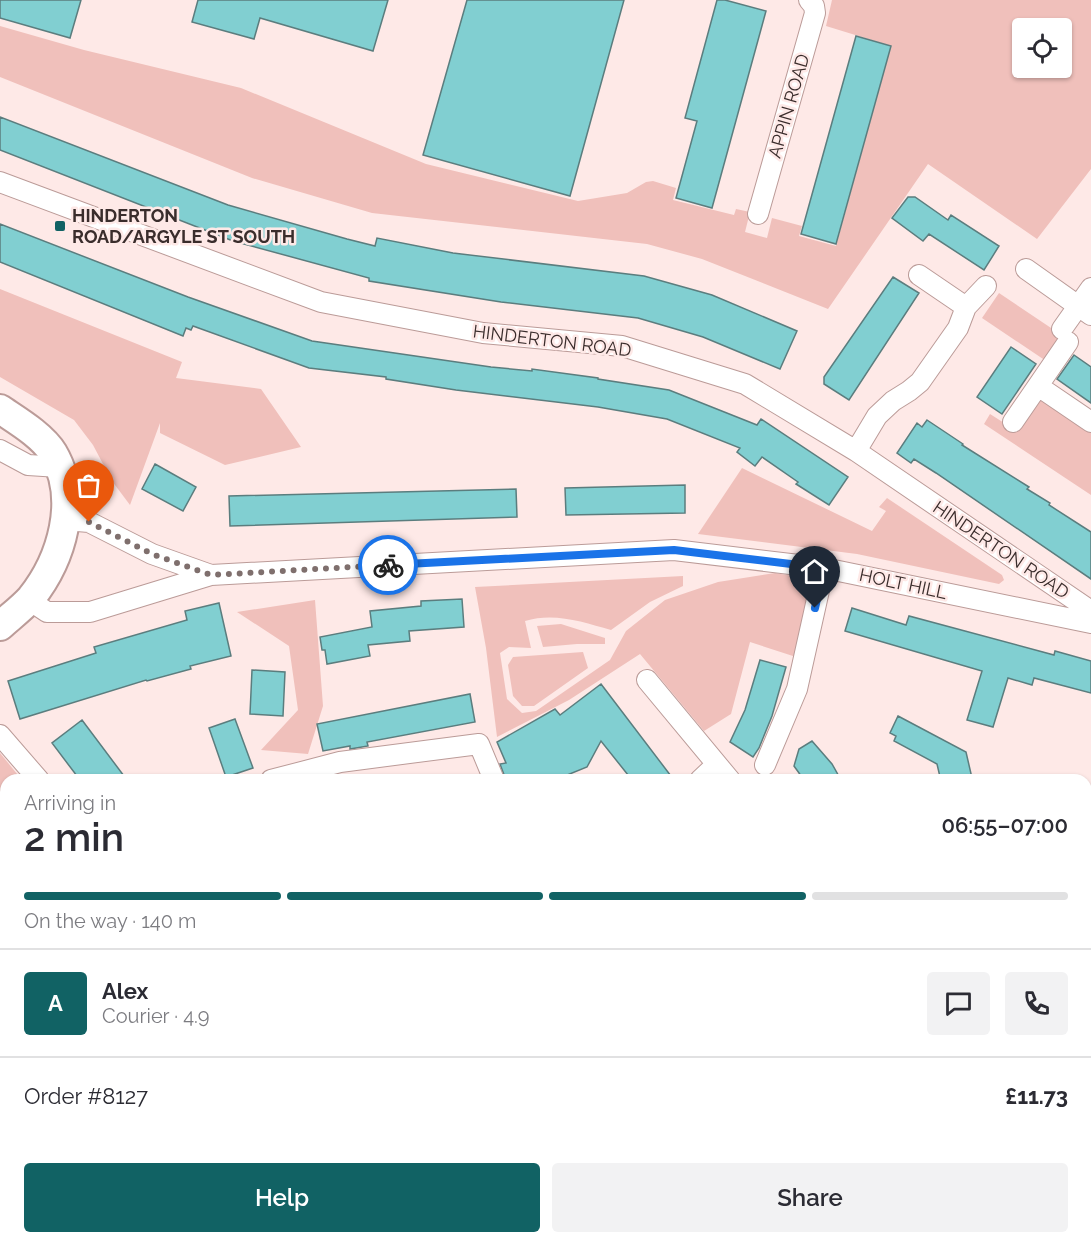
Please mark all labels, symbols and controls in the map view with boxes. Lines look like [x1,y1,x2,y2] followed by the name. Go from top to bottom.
[1012,18,1072,78] map controls
[1012,18,1072,78] button: locate
[764,51,813,160] street label: APPIN ROAD
[72,205,295,247] place label: HINDERTON ROAD/ARGYLE ST SOUTH
[53,219,67,233] marker: HINDERTON ROAD/ARGYLE ST SOUTH
[472,320,633,361] street label: HINDERTON ROAD
[63,460,114,522] pin
[72,469,105,502] icon: bag
[929,496,1073,603] street label: HINDERTON ROAD
[358,535,418,595] courier
[789,546,840,608] pin
[372,549,405,582] icon: bike
[798,555,831,588] icon: home
[857,564,949,603] street label: HOLT HILL
[24,791,116,815] text: Arriving in
[941,812,1068,838] text: 06:55–07:00
[24,814,124,860] text: 2 min
[24,909,196,933] text: On the way · 140 m
[927,972,990,1035] button: chat
[1005,972,1068,1035] button: phone
[102,978,148,1004] text: Alex
[48,990,63,1016] text: A
[102,1004,210,1028] text: Courier · 4.9
[24,1083,148,1109] text: Order #8127
[1005,1083,1068,1109] text: £11.73
[24,1163,540,1232] button: Help
[552,1163,1068,1232] button: Share

